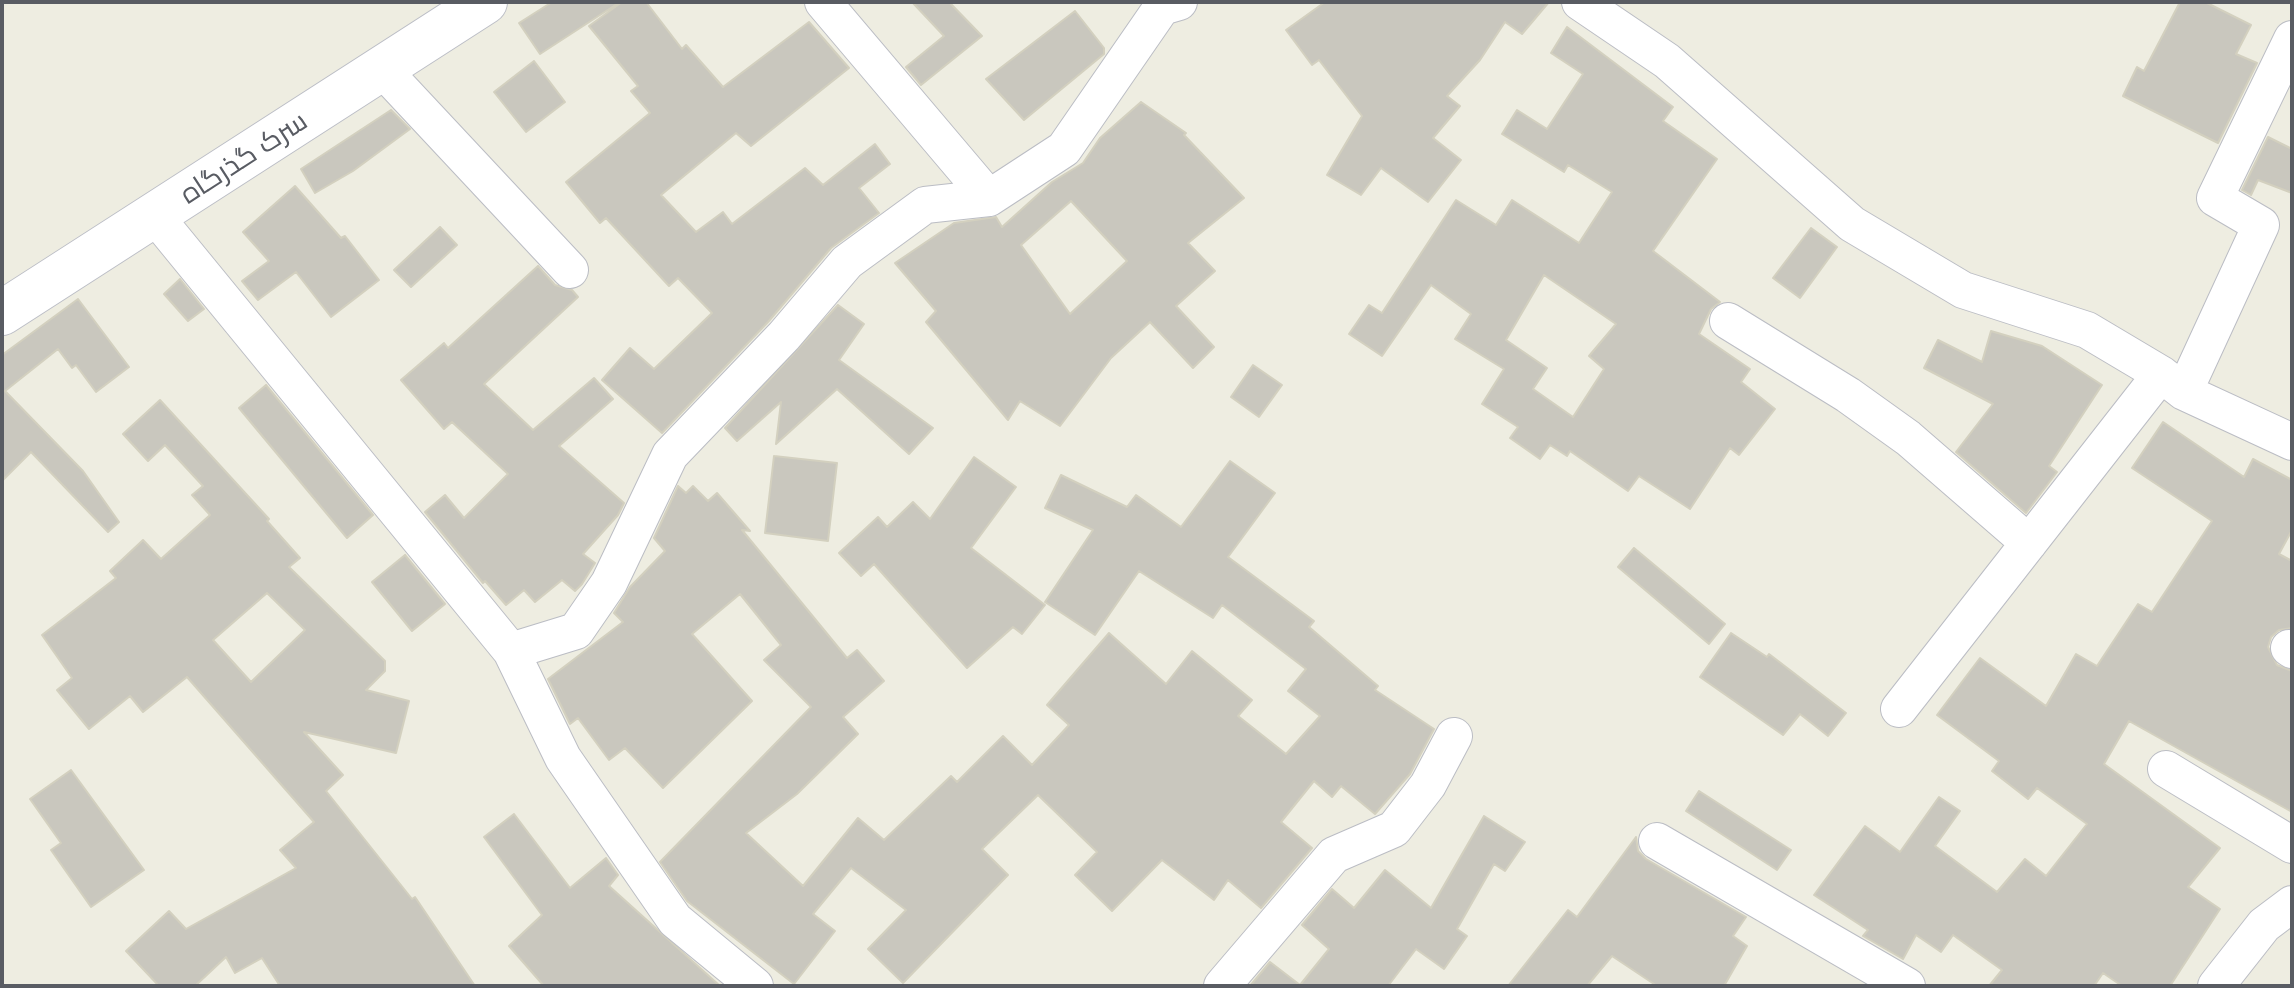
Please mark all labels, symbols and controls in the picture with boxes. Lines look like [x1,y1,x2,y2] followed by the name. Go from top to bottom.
[174,104,314,212] street label: سرک گذرگاه

